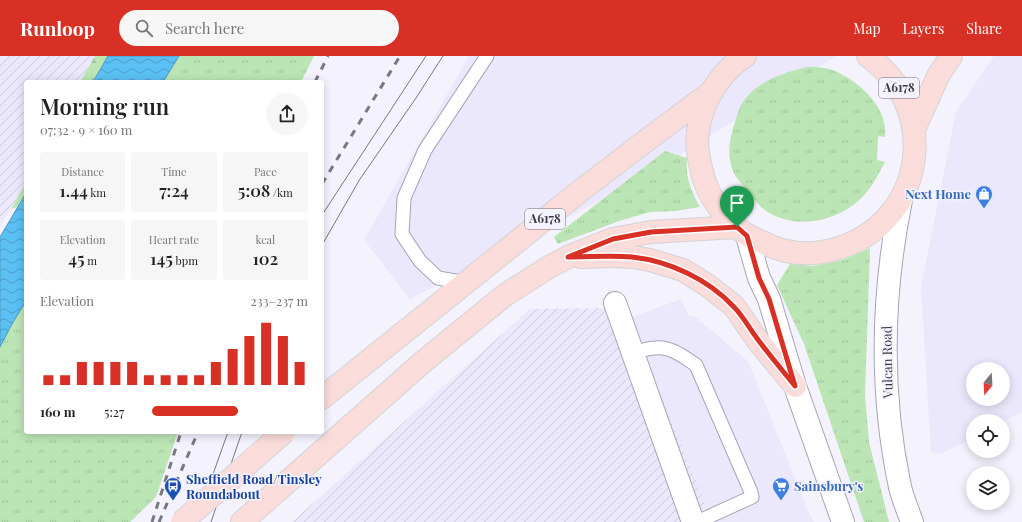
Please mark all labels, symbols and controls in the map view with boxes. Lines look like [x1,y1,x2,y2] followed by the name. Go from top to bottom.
[119,10,399,46] search box
[20,15,95,41] text: Runloop
[133,17,155,39] icon: search
[165,18,244,38] text: Search here
[853,19,881,38] text: Map
[903,19,944,38] text: Layers
[966,19,1002,38] text: Share
[879,78,919,98] road number: A6178
[40,91,169,121] text: Morning run
[266,93,308,135] button: share
[40,121,132,138] text: 07:32 · 9 × 160 m
[61,164,104,179] text: Distance
[161,164,187,179] text: Time
[254,164,277,179] text: Pace
[59,179,88,201] text: 1.44
[159,179,189,201] text: 7:24
[238,179,270,201] text: 5:08
[974,184,994,209] shop icon: Next Home
[88,185,106,200] text: km
[270,185,293,200] text: /km
[905,185,971,202] place label: Next Home
[720,186,754,227] pin
[726,192,748,214] icon: arrive
[525,209,565,229] road number: A6178
[60,232,106,247] text: Elevation
[149,232,199,247] text: Heart rate
[255,232,275,247] text: kcal
[68,247,85,269] text: 45
[150,247,173,269] text: 145
[252,247,278,269] text: 102
[85,253,97,268] text: m
[173,253,198,268] text: bpm
[40,292,94,309] text: Elevation
[251,292,308,309] text: 233–237 m
[877,325,896,399] street label: Vulcan Road
[966,362,1010,406] north arrow
[966,362,1010,510] map controls
[40,403,75,420] text: 160 m
[104,403,124,420] text: 5:27
[966,414,1010,458] button: locate
[966,466,1010,510] button: layers
[186,470,322,502] place label: Sheffield Road/Tinsley Roundabout
[163,476,183,501] bus stop icon: Sheffield Road/Tinsley Roundabout
[771,476,791,501] supermarket icon: Sainsbury's
[794,477,863,494] place label: Sainsbury's

